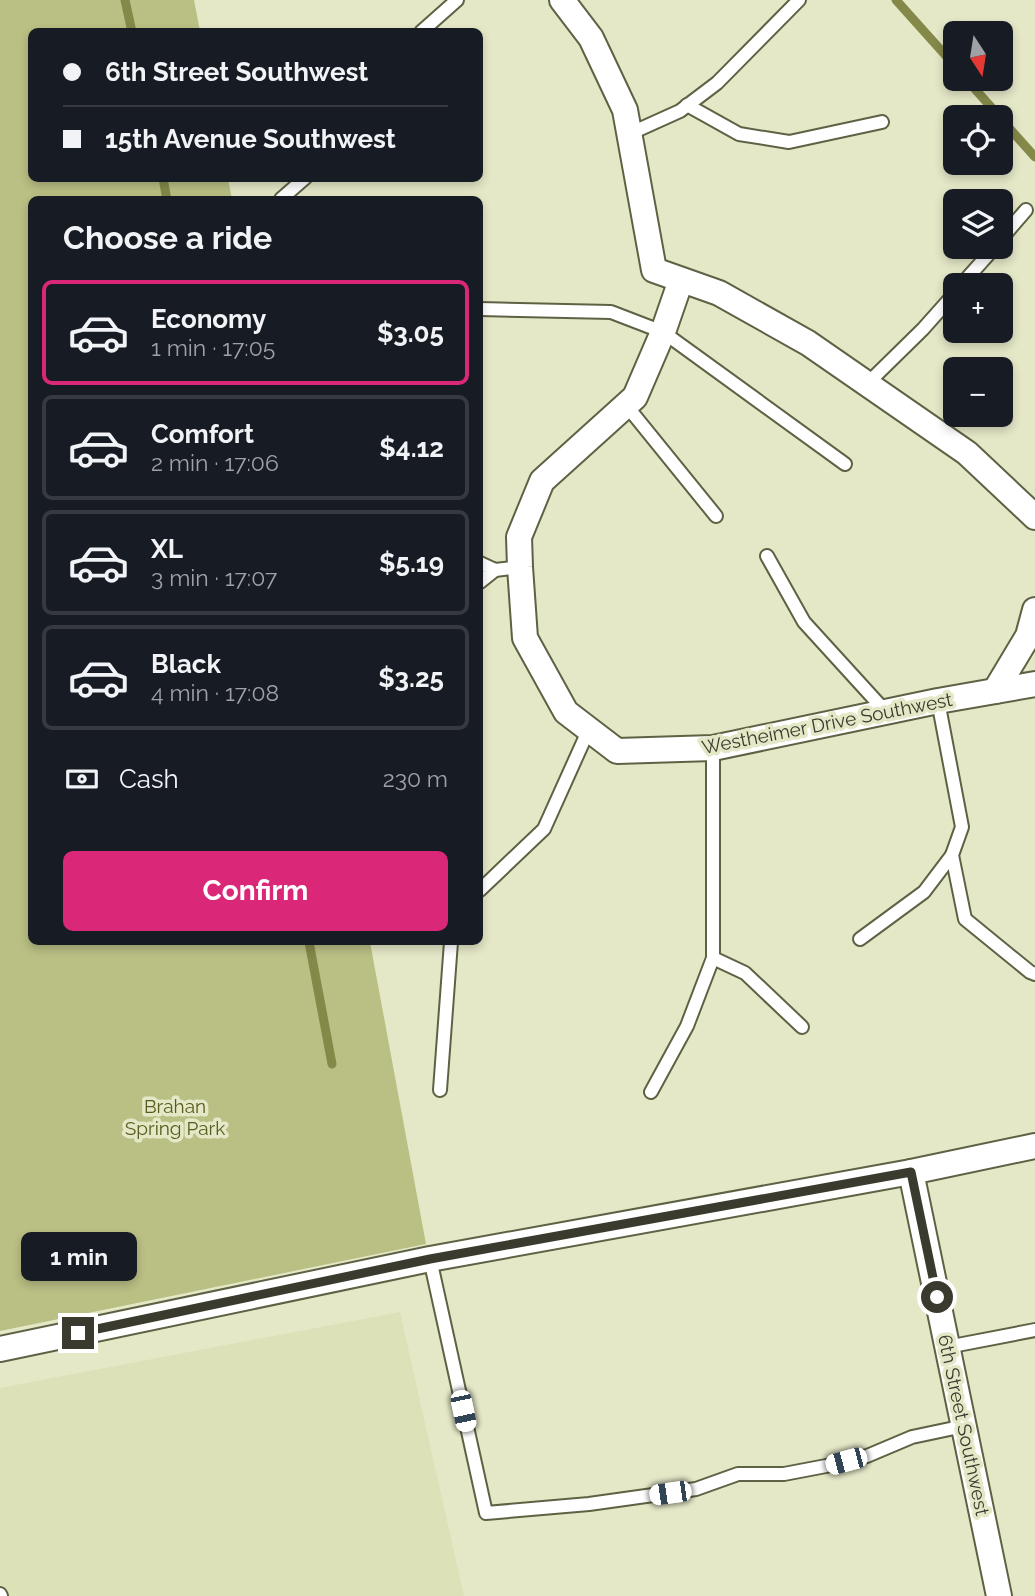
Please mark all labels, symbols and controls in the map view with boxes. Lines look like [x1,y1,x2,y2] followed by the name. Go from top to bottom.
[943,21,1013,91] north arrow
[943,21,1013,427] map controls
[105,57,368,87] text: 6th Street Southwest
[943,105,1013,175] button: locate
[105,124,396,154] text: 15th Avenue Southwest
[943,189,1013,259] button: layers
[63,219,272,256] text: Choose a ride
[943,273,1013,343] button: +
[67,301,130,364] icon: car
[151,304,266,334] text: Economy
[377,318,444,348] text: $3.05
[151,334,275,361] text: 1 min · 17:05
[943,357,1013,427] button: −
[67,416,130,479] icon: car
[151,419,254,449] text: Comfort
[379,433,444,463] text: $4.12
[151,449,279,476] text: 2 min · 17:06
[67,531,130,594] icon: car
[151,534,183,564] text: XL
[379,548,444,578] text: $5.19
[151,564,277,591] text: 3 min · 17:07
[67,646,130,709] icon: car
[151,649,221,679] text: Black
[378,663,444,693] text: $3.25
[151,679,279,706] text: 4 min · 17:08
[700,688,955,758] street label: Westheimer Drive Southwest
[63,760,101,798] icon: cash
[119,764,179,794] text: Cash
[383,765,448,792] text: 230 m
[63,851,448,931] button: Confirm
[125,1095,225,1139] park label: Brahan Spring Park
[20,1232,136,1280] callout: 1 min
[50,1243,108,1270] text: 1 min
[921,1281,953,1313] route start
[62,1317,94,1349] route end
[934,1333,994,1518] street label: 6th Street Southwest
[449,1388,478,1434] car
[823,1445,870,1477] car
[648,1480,693,1506] car

